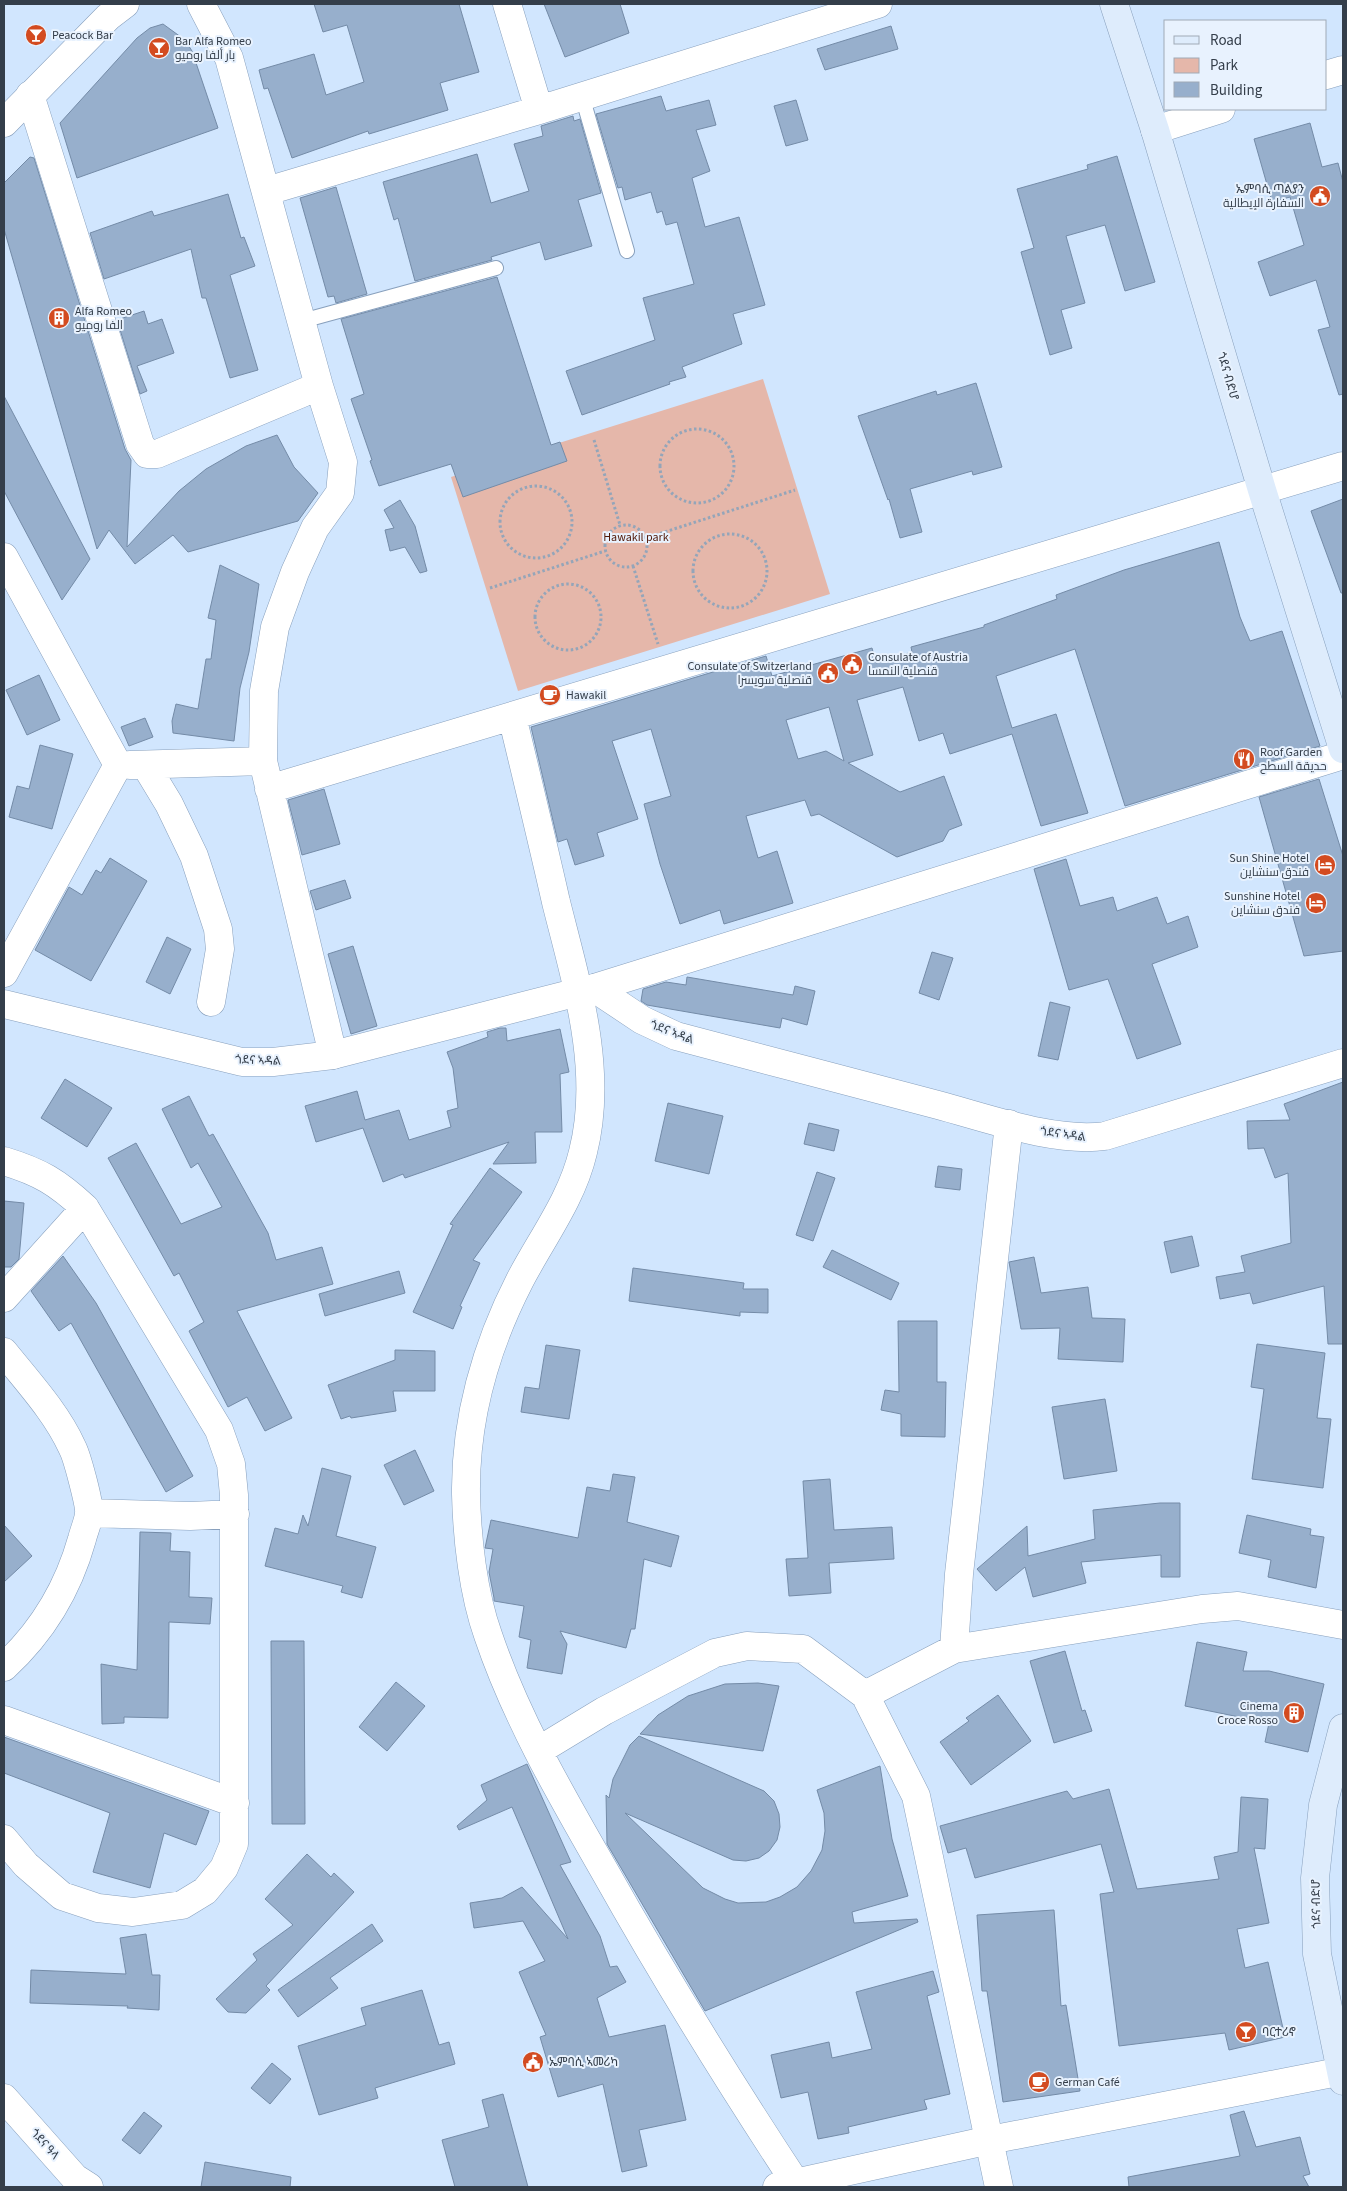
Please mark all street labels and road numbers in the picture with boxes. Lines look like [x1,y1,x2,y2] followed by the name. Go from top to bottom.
[1213,350,1243,403] street label: ጎደና ብድሆ
[647,1016,696,1049] street label: ጎደና ኣዳል
[235,1051,281,1070] street label: ጎደና ኣዳል
[1039,1123,1087,1146] street label: ጎደና ኣዳል
[1308,1878,1325,1929] street label: ጎደና ብድሆ
[26,2125,63,2164] street label: ጎደና ዓላ

